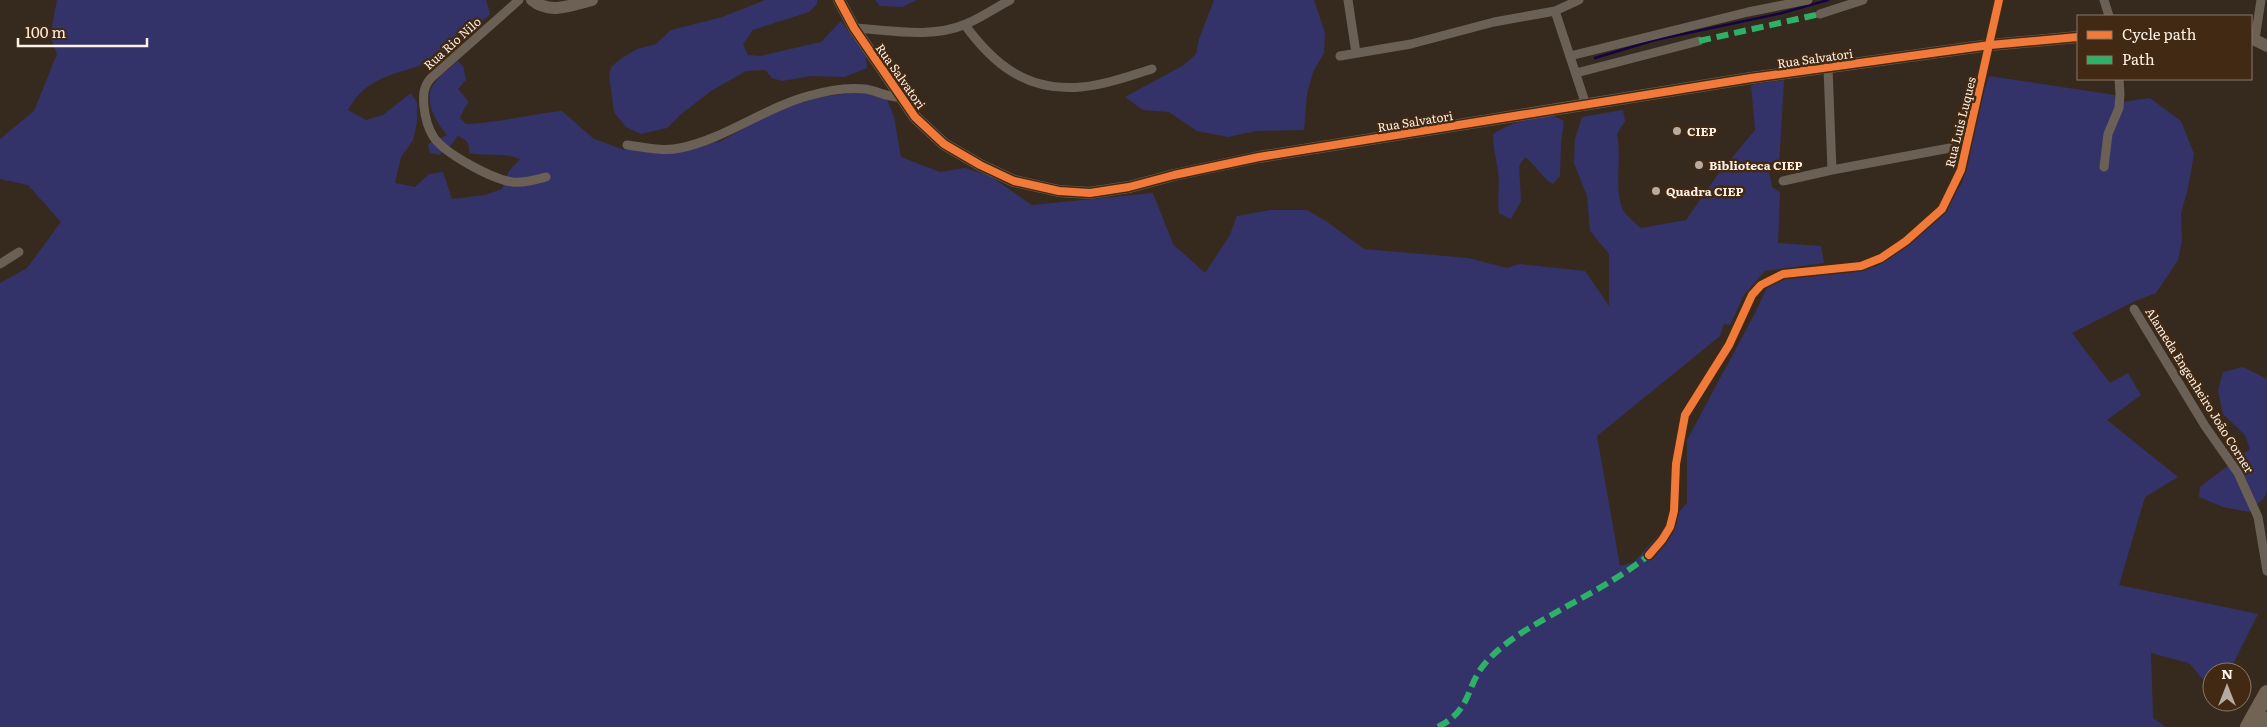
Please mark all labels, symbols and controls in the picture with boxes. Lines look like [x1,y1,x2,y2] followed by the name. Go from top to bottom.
[419,12,485,74] street label: Rua Rio Nilo
[18,15,146,47] scale bar
[2077,15,2252,80] legend
[25,20,66,43] text: 100 m
[2122,22,2197,45] text: Cycle path
[872,40,930,112] street label: Rua Salvatori
[1776,44,1854,72] street label: Rua Salvatori
[2122,47,2155,70] text: Path
[1940,74,1980,169] street label: Rua Luis Luques
[1376,106,1454,136] street label: Rua Salvatori
[1687,122,1717,140] place label: CIEP
[1671,125,1683,137] marker: CIEP
[1709,156,1802,174] place label: Biblioteca CIEP
[1693,159,1705,171] marker: Biblioteca CIEP
[1666,182,1744,200] place label: Quadra CIEP
[1650,185,1662,197] marker: Quadra CIEP
[2141,304,2259,476] street label: Alameda Engenheiro João Corner
[2202,662,2252,712] north arrow
[2221,663,2233,683] text: N

